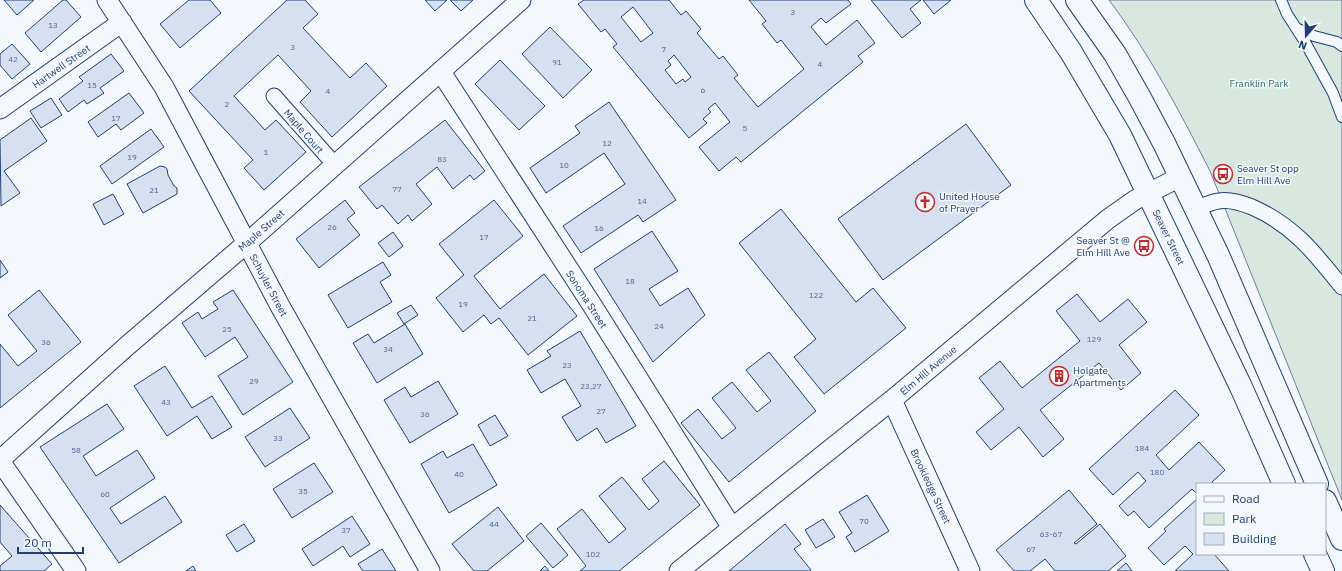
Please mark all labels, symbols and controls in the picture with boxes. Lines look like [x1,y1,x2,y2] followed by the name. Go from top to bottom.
[791,7,796,17] house number: 3
[1286,16,1326,56] north arrow
[48,20,58,30] house number: 13
[1296,37,1309,53] text: N
[30,41,93,91] street label: Hartwell Street
[291,42,296,52] house number: 3
[662,44,667,54] house number: 7
[8,54,18,64] house number: 42
[552,57,562,67] house number: 91
[818,59,823,69] house number: 4
[1230,77,1289,90] park label: Franklin Park
[87,80,97,90] house number: 15
[701,85,706,95] house number: 6
[326,86,331,96] house number: 4
[225,99,230,109] house number: 2
[281,106,327,157] street label: Maple Court
[111,113,121,123] house number: 17
[743,123,748,133] house number: 5
[602,138,612,148] house number: 12
[264,147,269,157] house number: 1
[127,152,137,162] house number: 19
[437,154,447,164] house number: 83
[559,160,569,170] house number: 10
[1237,162,1299,187] place label: Seaver St opp Elm Hill Ave
[1212,163,1234,185] bus stop icon: Seaver St opp Elm Hill Ave
[392,184,402,194] house number: 77
[149,185,159,195] house number: 21
[939,190,1000,215] place label: United House of Prayer
[914,191,936,213] church icon: United House of Prayer
[637,196,647,206] house number: 14
[235,206,288,254] street label: Maple Street
[1149,207,1188,268] street label: Seaver Street
[327,222,337,232] house number: 26
[594,223,604,233] house number: 16
[479,232,489,242] house number: 17
[1076,234,1131,259] place label: Seaver St @ Elm Hill Ave
[1133,235,1155,257] bus stop icon: Seaver St @ Elm Hill Ave
[247,252,291,319] street label: Schuyler Street
[563,268,610,331] street label: Sonoma Street
[625,276,635,286] house number: 18
[809,290,823,300] house number: 122
[458,299,468,309] house number: 19
[527,313,537,323] house number: 21
[654,321,664,331] house number: 24
[222,324,232,334] house number: 25
[1087,334,1101,344] house number: 129
[41,337,51,347] house number: 36
[897,342,960,398] street label: Elm Hill Avenue
[383,344,393,354] house number: 34
[562,360,572,370] house number: 23
[1073,364,1126,389] place label: Holgate Apartments
[1048,365,1070,387] building icon: Holgate Apartments
[249,376,259,386] house number: 29
[580,381,602,391] house number: 23,27
[161,397,171,407] house number: 43
[596,406,606,416] house number: 27
[420,409,430,419] house number: 36
[273,433,283,443] house number: 33
[1135,443,1149,453] house number: 184
[71,445,81,455] house number: 58
[908,447,954,526] street label: Brookledge Street
[1150,467,1164,477] house number: 180
[454,469,464,479] house number: 40
[1196,483,1326,555] legend
[298,486,308,496] house number: 35
[100,489,110,499] house number: 60
[1232,491,1260,506] text: Road
[1232,511,1257,526] text: Park
[859,516,869,526] house number: 70
[489,519,499,529] house number: 44
[341,525,351,535] house number: 37
[18,529,83,555] scale bar
[1040,529,1062,539] house number: 63-67
[1232,531,1277,546] text: Building
[24,535,52,550] text: 20 m
[1026,544,1036,554] house number: 67
[586,549,600,559] house number: 102

